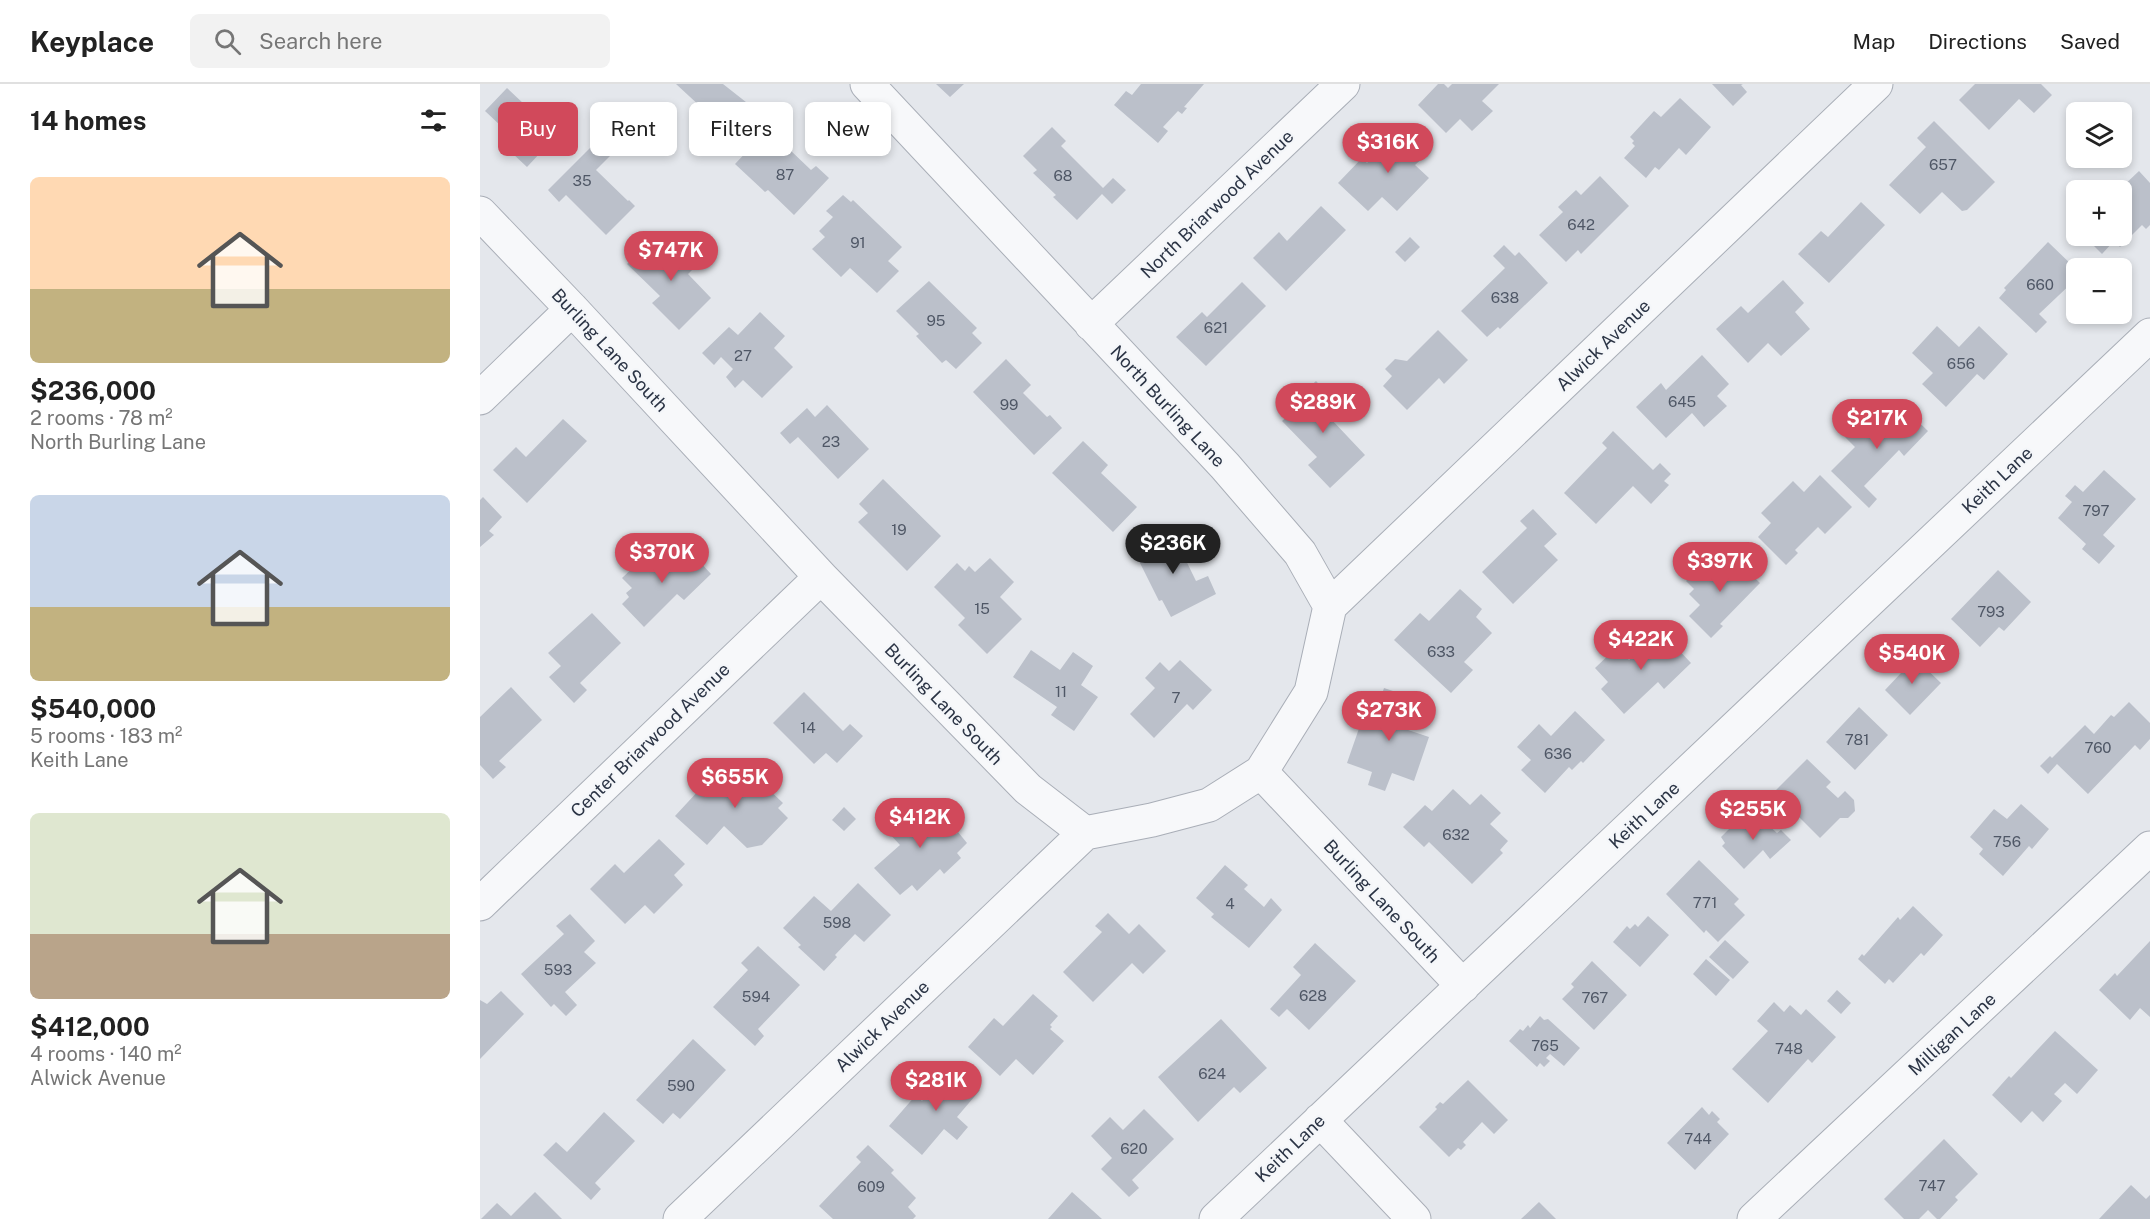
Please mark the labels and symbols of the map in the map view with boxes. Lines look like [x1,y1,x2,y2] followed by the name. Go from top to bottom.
[1346,123,1430,174] pin: $316K
[1136,126,1298,282] street label: North Briarwood Avenue
[1929,156,1957,173] house number: 657
[776,166,794,183] house number: 87
[1054,167,1072,184] house number: 68
[572,172,592,189] house number: 35
[1567,216,1595,233] house number: 642
[629,231,713,282] pin: $747K
[850,234,866,251] house number: 91
[2026,276,2054,293] house number: 660
[548,284,672,416] street label: Burling Lane South
[1491,289,1519,306] house number: 638
[1552,295,1654,395] street label: Alwick Avenue
[927,312,945,329] house number: 95
[1204,319,1228,336] house number: 621
[1106,341,1230,471] street label: North Burling Lane
[734,347,752,364] house number: 27
[1947,355,1975,372] house number: 656
[1281,383,1365,434] pin: $289K
[1668,393,1696,410] house number: 645
[1000,396,1018,413] house number: 99
[1835,399,1919,450] pin: $217K
[822,433,840,450] house number: 23
[1957,442,2037,518] street label: Keith Lane
[2083,502,2109,519] house number: 797
[891,521,907,538] house number: 19
[1131,524,1215,575] pin: $236K
[620,533,704,584] pin: $370K
[1678,542,1762,593] pin: $397K
[974,600,990,617] house number: 15
[1977,603,2005,620] house number: 793
[1599,620,1683,671] pin: $422K
[1870,634,1954,685] pin: $540K
[881,639,1007,769] street label: Burling Lane South
[1427,643,1455,660] house number: 633
[566,659,734,821] street label: Center Briarwood Avenue
[1055,683,1067,700] house number: 11
[1171,689,1181,706] house number: 7
[1347,691,1431,742] pin: $273K
[800,719,816,736] house number: 14
[1845,731,1869,748] house number: 781
[2084,739,2112,756] house number: 760
[1544,745,1572,762] house number: 636
[693,758,777,809] pin: $655K
[1604,777,1684,853] street label: Keith Lane
[1711,790,1795,841] pin: $255K
[878,798,962,849] pin: $412K
[1442,826,1470,843] house number: 632
[1993,833,2021,850] house number: 756
[1320,835,1444,967] street label: Burling Lane South
[1693,894,1717,911] house number: 771
[1225,895,1235,912] house number: 4
[823,914,851,931] house number: 598
[544,961,572,978] house number: 593
[831,976,933,1076] street label: Alwick Avenue
[1299,987,1327,1004] house number: 628
[742,988,770,1005] house number: 594
[1904,988,2000,1080] street label: Milligan Lane
[1582,989,1608,1006] house number: 767
[1531,1037,1559,1054] house number: 765
[1775,1040,1803,1057] house number: 748
[894,1061,978,1112] pin: $281K
[1198,1065,1226,1082] house number: 624
[667,1077,695,1094] house number: 590
[1251,1110,1329,1186] street label: Keith Lane
[1684,1130,1712,1147] house number: 744
[1120,1140,1148,1157] house number: 620
[1918,1177,1946,1194] house number: 747
[857,1178,885,1195] house number: 609

